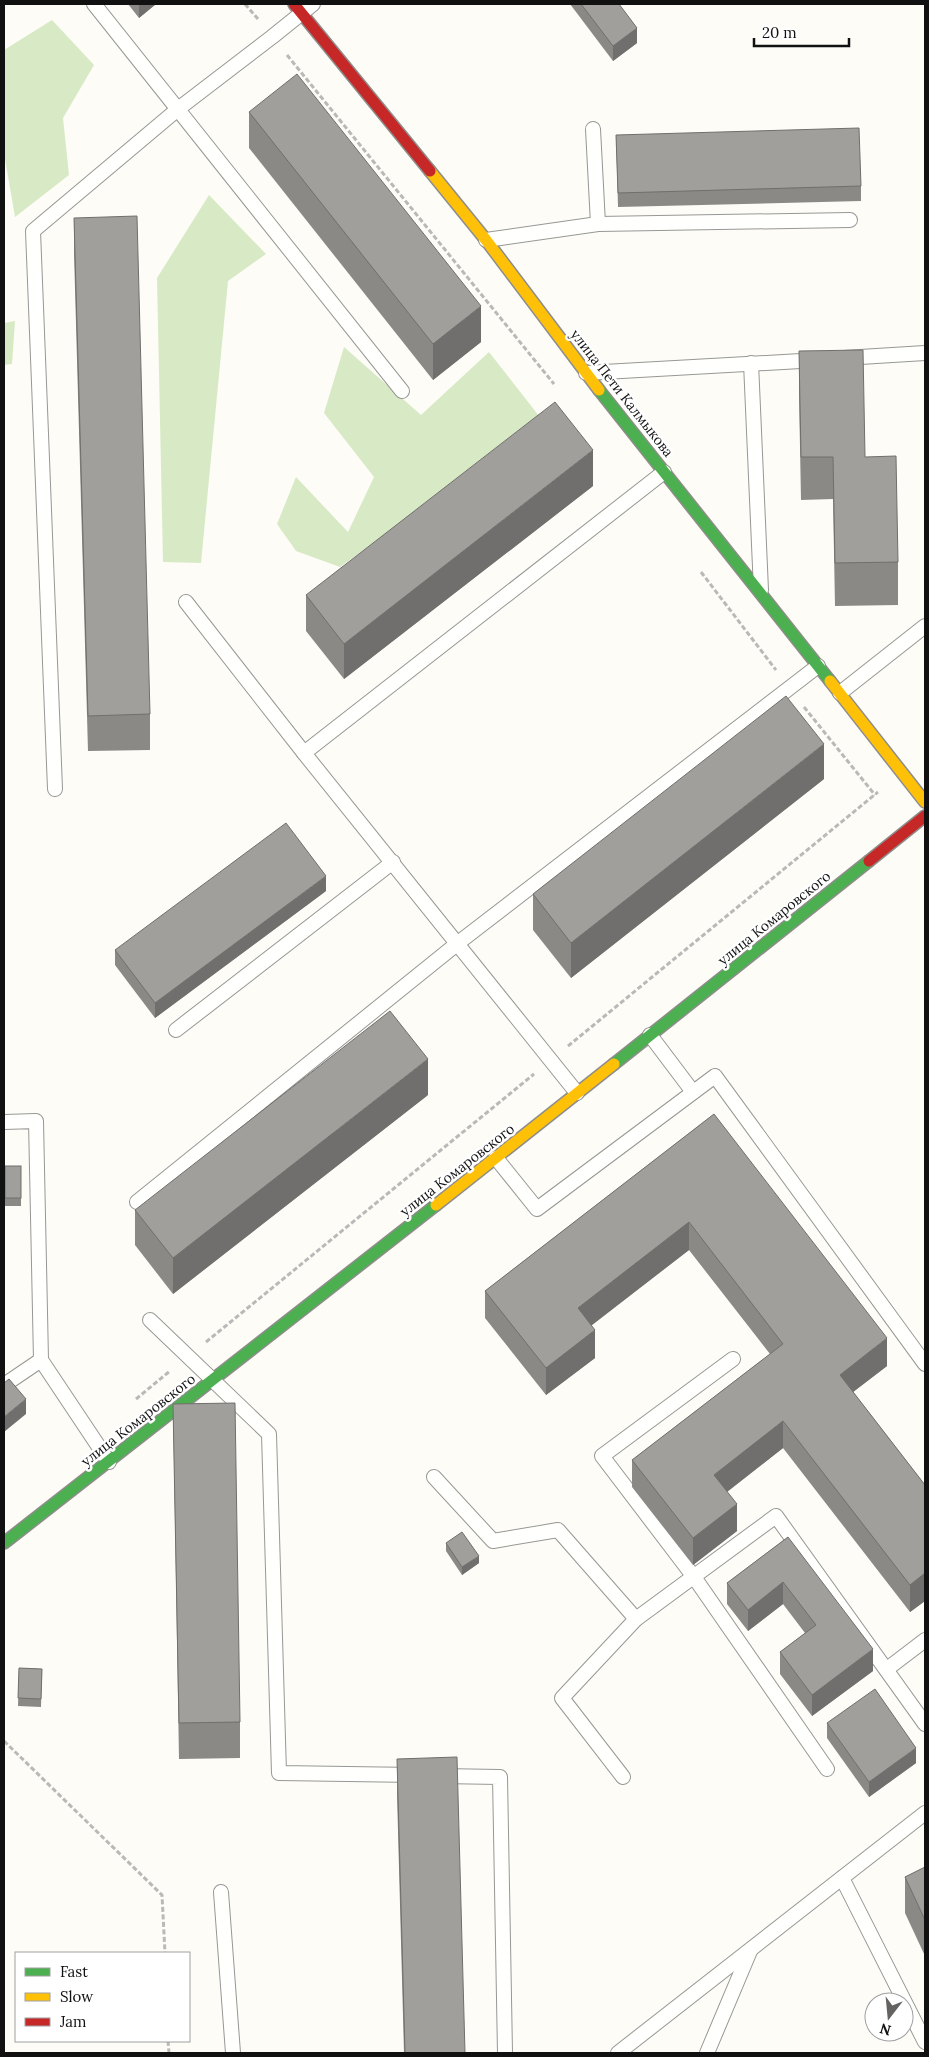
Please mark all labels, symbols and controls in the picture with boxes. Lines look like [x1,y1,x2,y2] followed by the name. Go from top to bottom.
[754,15,849,47] scale bar
[762,23,797,42] text: 20 m
[567,326,677,460] street label: улица Пети Калмыкова
[714,867,834,969] street label: улица Комаровского
[396,1120,518,1220] street label: улица Комаровского
[77,1370,199,1470] street label: улица Комаровского
[15,1952,190,2042] legend
[60,1962,88,1981] text: Fast
[60,1987,93,2006] text: Slow
[864,1992,914,2042] north arrow
[59,2012,87,2031] text: Jam
[878,2019,893,2040] text: N

